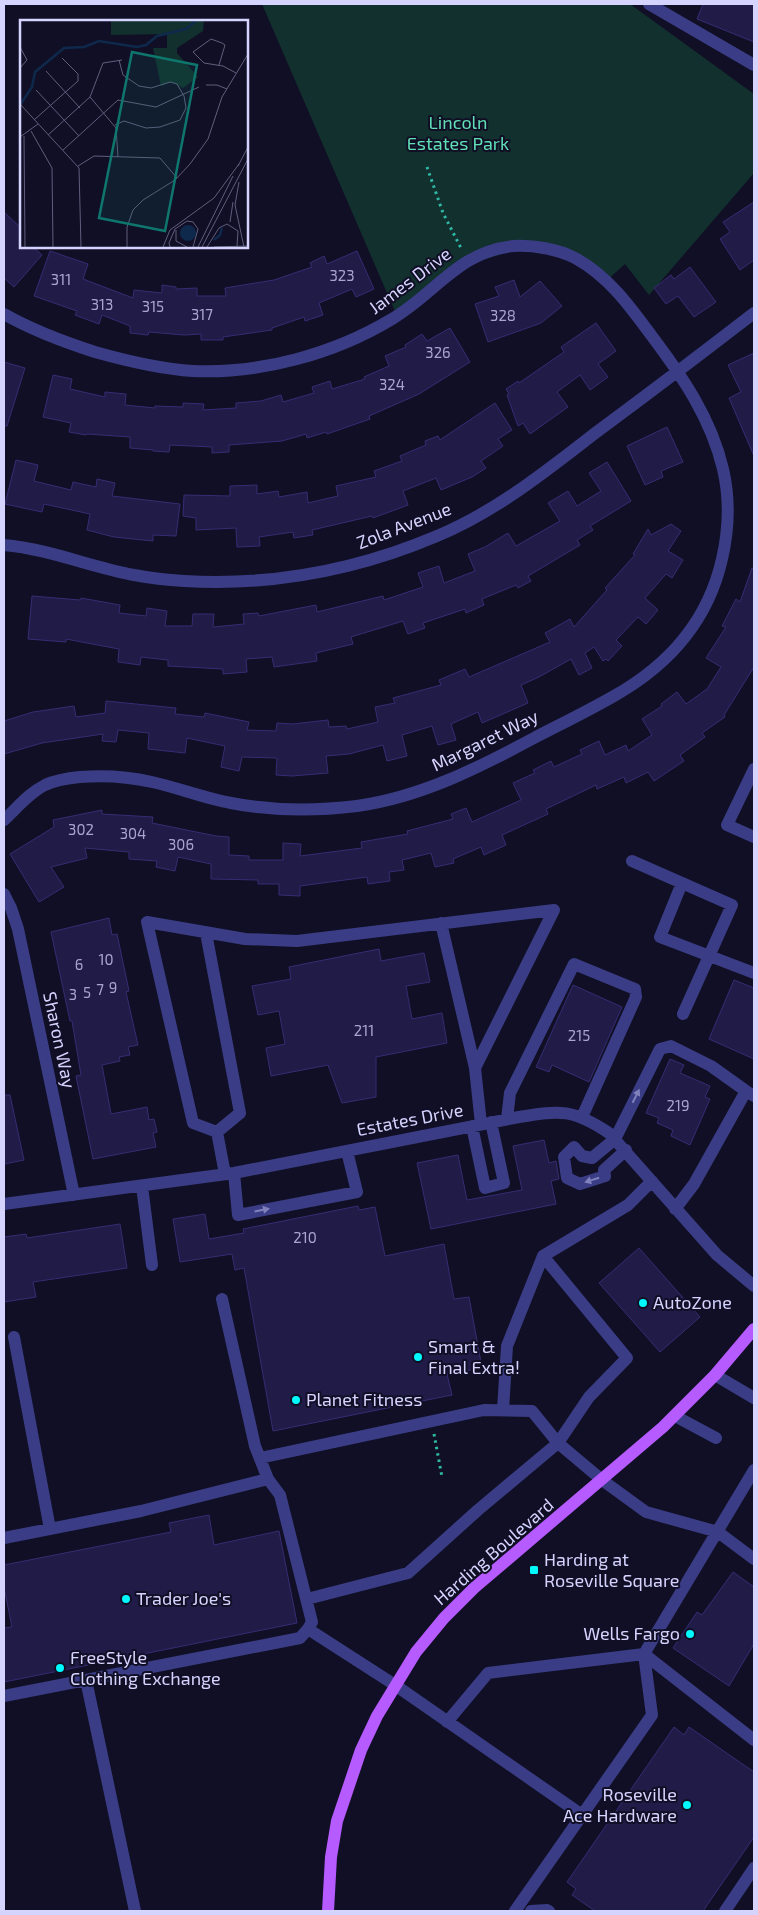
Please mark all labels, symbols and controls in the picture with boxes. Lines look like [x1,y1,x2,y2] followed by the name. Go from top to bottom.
[20,20,248,248] inset map
[407,111,509,154] park label: Lincoln Estates Park
[364,242,455,318] street label: James Drive
[329,266,355,284] house number: 323
[51,270,71,288] house number: 311
[91,295,113,313] house number: 313
[142,297,164,315] house number: 315
[191,305,213,323] house number: 317
[490,306,516,324] house number: 328
[425,343,451,361] house number: 326
[379,375,405,393] house number: 324
[353,497,454,553] street label: Zola Avenue
[428,705,542,775] street label: Margaret Way
[68,820,94,838] house number: 302
[120,824,146,842] house number: 304
[168,835,194,853] house number: 306
[98,950,114,968] house number: 10
[75,955,83,973] house number: 6
[109,978,117,996] house number: 9
[96,980,104,998] house number: 7
[83,983,91,1001] house number: 5
[69,985,77,1003] house number: 3
[39,990,81,1091] street label: Sharon Way
[354,1021,374,1039] house number: 211
[568,1026,590,1044] house number: 215
[632,1089,640,1103] one-way arrow
[667,1096,689,1114] house number: 219
[355,1098,465,1140] street label: Estates Drive
[585,1177,600,1185] one-way arrow
[254,1206,270,1214] one-way arrow
[293,1228,317,1246] house number: 210
[653,1291,732,1313] place label: AutoZone
[637,1297,649,1309] marker: AutoZone
[428,1335,520,1378] place label: Smart & Final Extra!
[412,1351,424,1363] marker: Smart & Final Extra!
[306,1388,422,1410] place label: Planet Fitness
[290,1394,302,1406] marker: Planet Fitness
[429,1493,558,1609] street label: Harding Boulevard
[544,1548,680,1591] place label: Harding at Roseville Square
[528,1564,540,1576] marker: Harding at Roseville Square
[136,1587,231,1609] place label: Trader Joe's
[120,1593,132,1605] marker: Trader Joe's
[583,1622,680,1644] place label: Wells Fargo
[684,1628,696,1640] marker: Wells Fargo
[70,1646,221,1689] place label: FreeStyle Clothing Exchange
[54,1662,66,1674] marker: FreeStyle Clothing Exchange
[563,1783,677,1826] place label: Roseville Ace Hardware
[681,1799,693,1811] marker: Roseville Ace Hardware

